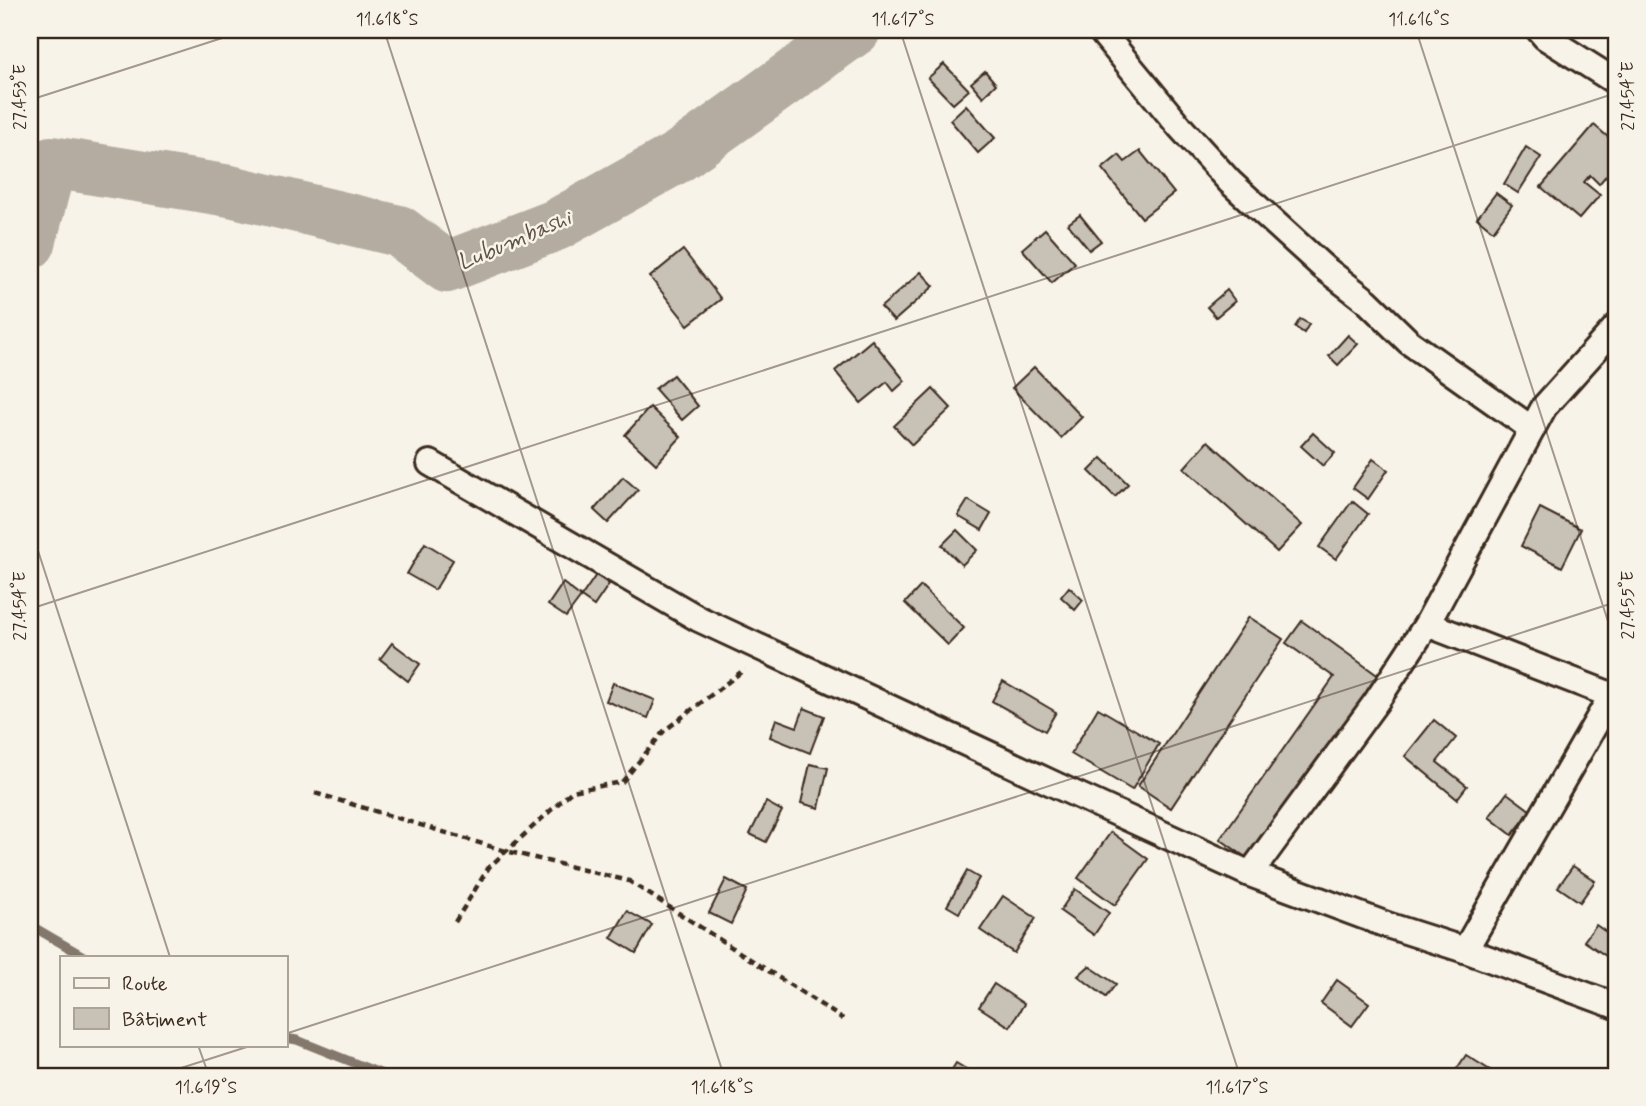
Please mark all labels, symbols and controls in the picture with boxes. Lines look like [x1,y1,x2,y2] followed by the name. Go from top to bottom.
[356,8,418,32] text: 11.618°S
[871,8,935,32] text: 11.617°S
[1388,8,1450,32] text: 11.616°S
[1616,61,1640,131] text: 27.454°E
[8,64,32,130] text: 27.453°E
[453,203,578,278] water label: Lubumbashi
[8,571,32,641] text: 27.454°E
[1616,571,1640,639] text: 27.455°E
[60,956,287,1046] legend
[122,970,168,998] text: Route
[122,1006,207,1034] text: Bâtiment
[175,1076,237,1100] text: 11.619°S
[691,1076,753,1100] text: 11.618°S
[1205,1076,1269,1100] text: 11.617°S

